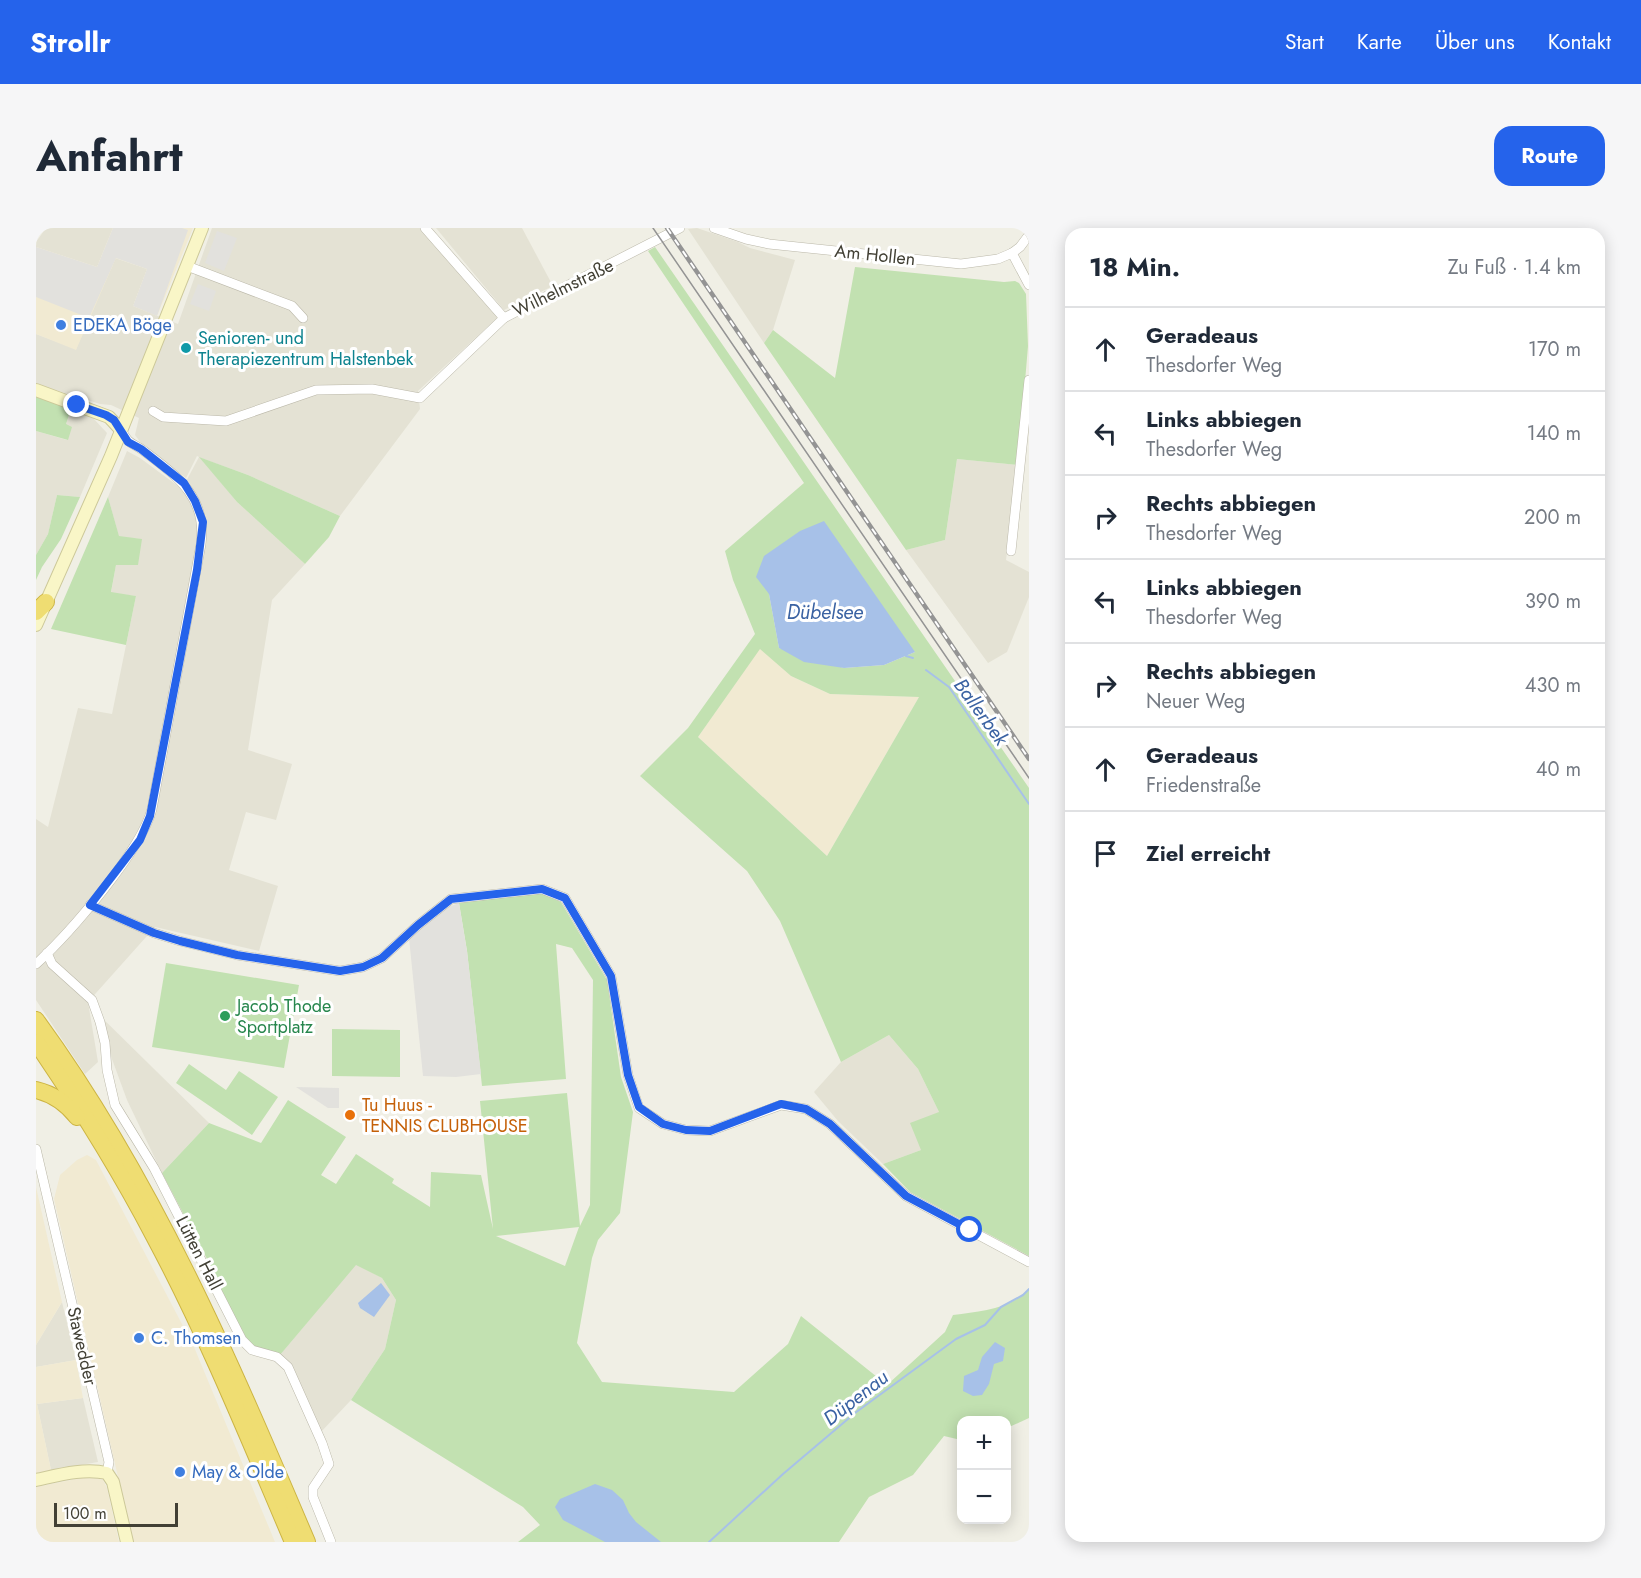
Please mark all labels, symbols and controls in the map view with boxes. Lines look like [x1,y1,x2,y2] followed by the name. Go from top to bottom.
[30,22,111,63] text: Strollr
[1285,27,1324,57] text: Start
[1357,27,1402,57] text: Karte
[1435,27,1515,57] text: Über uns
[1548,27,1611,57] text: Kontakt
[36,126,183,187] text: Anfahrt
[1494,126,1605,186] button: Route
[833,238,917,272] street label: Am Hollen
[1089,248,1180,286] text: 18 Min.
[508,252,618,324] street label: Wilhelmstraße
[1448,253,1581,282] text: Zu Fuß · 1.4 km
[73,312,172,338] place label: EDEKA Böge
[54,318,68,332] marker: EDEKA Böge
[1146,319,1258,351] text: Geradeaus
[198,325,413,372] place label: Senioren- und Therapiezentrum Halstenbek
[1089,333,1122,366] icon: ahead
[1528,335,1581,364] text: 170 m
[179,341,193,355] marker: Senioren- und Therapiezentrum Halstenbek
[1146,351,1282,380] text: Thesdorfer Weg
[63,391,89,417] route end
[1146,403,1302,435] text: Links abbiegen
[1089,417,1122,450] icon: left
[1527,419,1581,448] text: 140 m
[1146,435,1282,464] text: Thesdorfer Weg
[1146,487,1316,519] text: Rechts abbiegen
[1089,501,1122,534] icon: right
[1524,503,1581,532] text: 200 m
[1146,519,1282,548] text: Thesdorfer Weg
[1146,571,1302,603] text: Links abbiegen
[1089,585,1122,618] icon: left
[1525,587,1581,616] text: 390 m
[787,598,863,627] water label: Dübelsee
[1146,603,1282,632] text: Thesdorfer Weg
[1146,655,1316,687] text: Rechts abbiegen
[1089,669,1122,702] icon: right
[1525,671,1581,700] text: 430 m
[947,672,1016,753] water label: Ballerbek
[1146,687,1245,716] text: Neuer Weg
[1146,739,1258,771] text: Geradeaus
[1089,753,1122,786] icon: ahead
[1536,755,1581,784] text: 40 m
[1146,771,1261,800] text: Friedenstraße
[1089,837,1122,870] icon: arrive
[1146,837,1270,869] text: Ziel erreicht
[235,993,331,1040] place label: Jacob Thode Sportplatz
[218,1009,232,1023] marker: Jacob Thode Sportplatz
[362,1092,528,1139] place label: Tu Huus - TENNIS CLUBHOUSE
[343,1108,357,1122] marker: Tu Huus - TENNIS CLUBHOUSE
[169,1211,229,1295] street label: Lütten Hall
[956,1216,982,1242] route start
[60,1304,104,1389] street label: Stawedder
[151,1325,242,1351] place label: C. Thomsen
[132,1331,146,1345] marker: C. Thomsen
[817,1363,895,1433] water label: Düpenau
[957,1416,1011,1524] map controls
[957,1416,1011,1470] button: +
[192,1459,284,1485] place label: May & Olde
[173,1465,187,1479] marker: May & Olde
[957,1470,1011,1524] button: −
[54,1500,178,1528] scale bar
[63,1502,107,1525] text: 100 m

